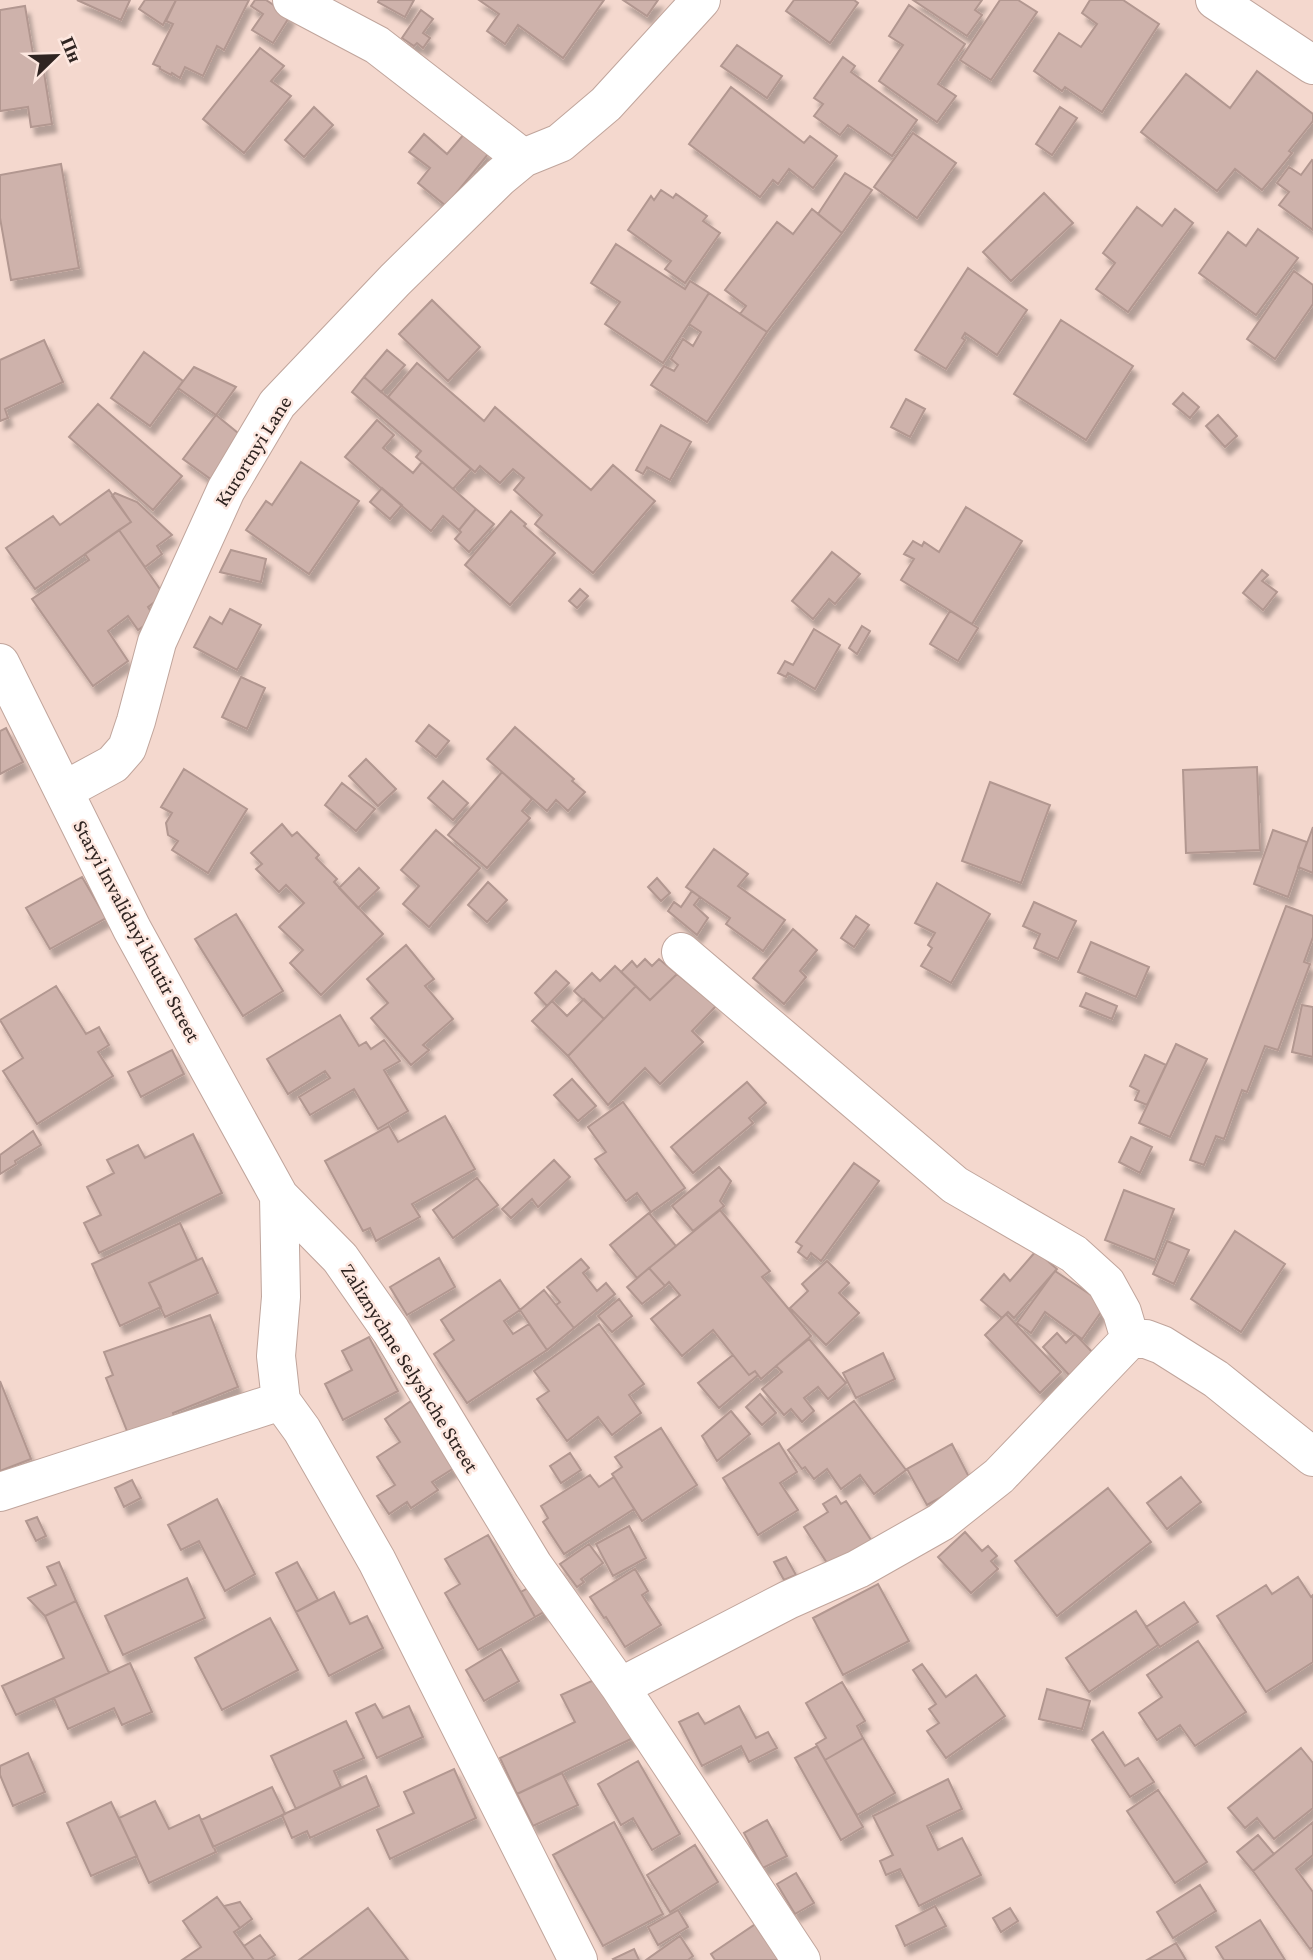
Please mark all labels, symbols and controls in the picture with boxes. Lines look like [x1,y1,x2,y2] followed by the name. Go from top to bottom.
[21,21,91,91] north arrow
[56,34,86,66] text: Пн
[209,391,297,511] street label: Kurortnyi Lane
[68,816,206,1047] street label: Staryi Invalidnyi khutir Street
[336,1259,485,1478] street label: Zaliznychne Selyshche Street

